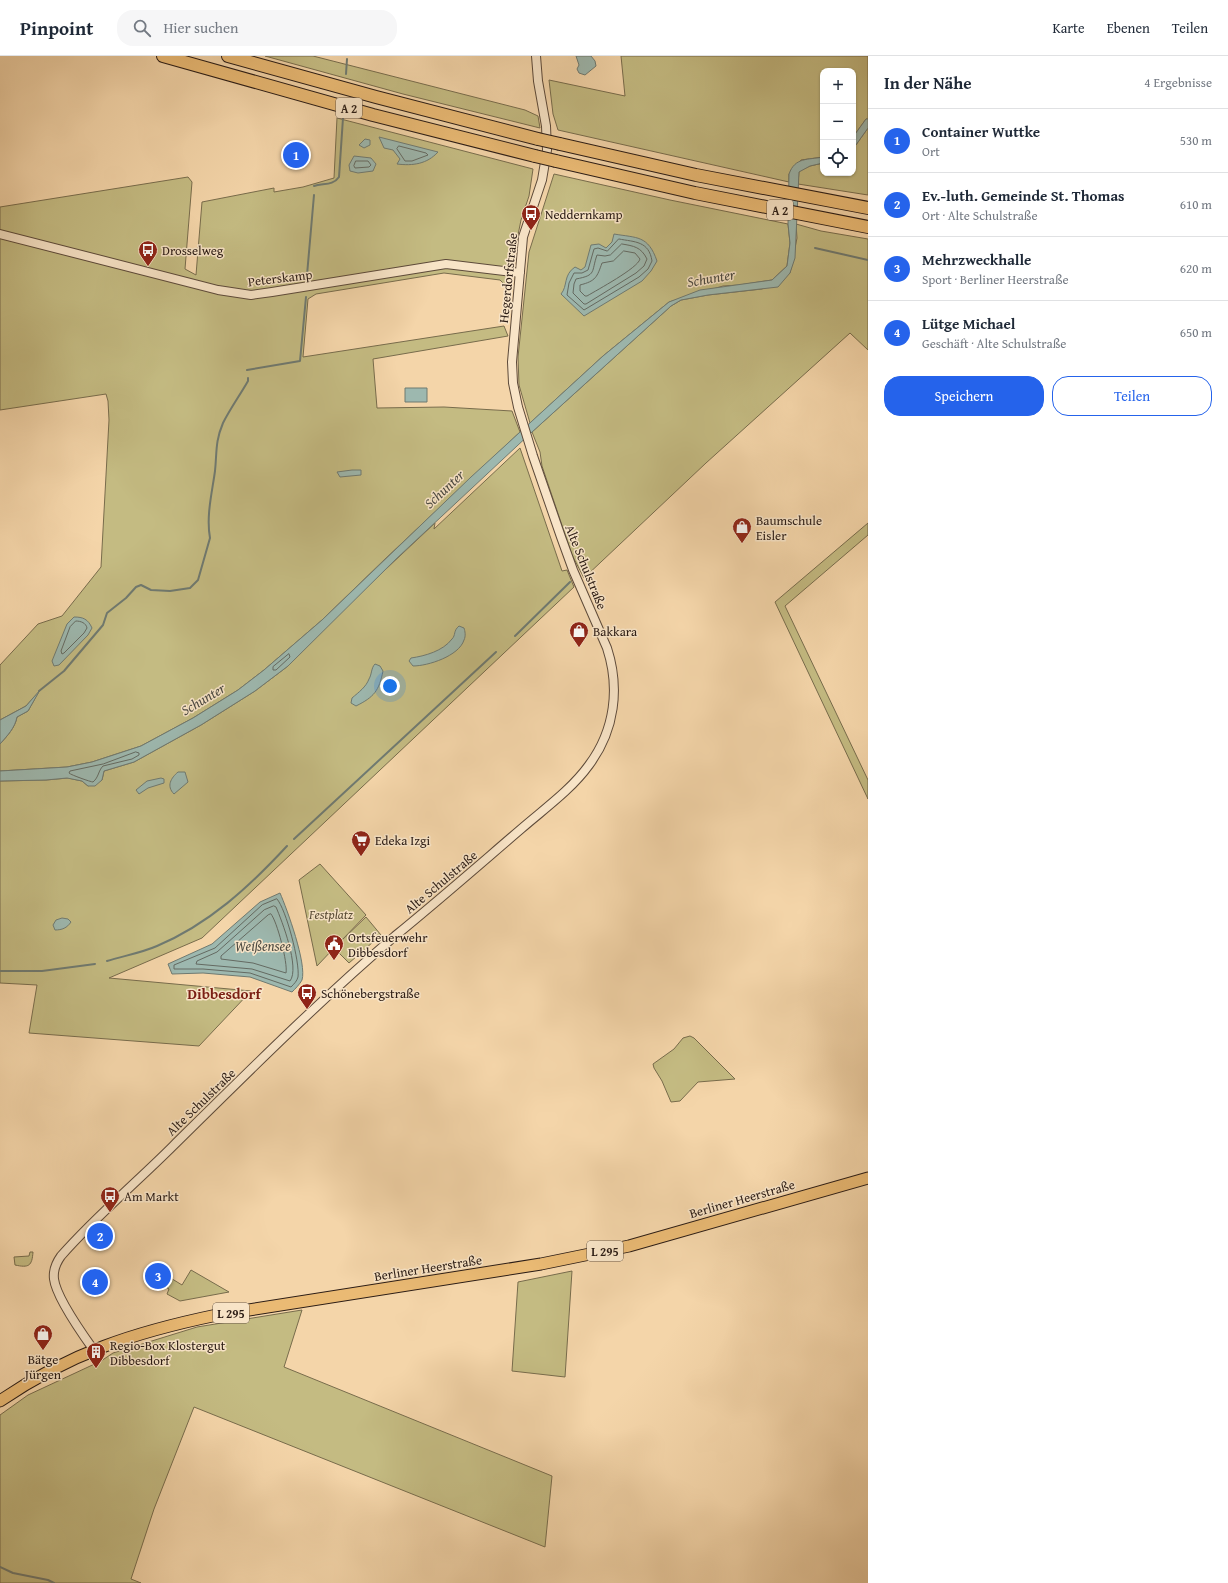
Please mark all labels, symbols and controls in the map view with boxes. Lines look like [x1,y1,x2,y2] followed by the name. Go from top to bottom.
[117,10,397,46] search box
[20,14,93,42] text: Pinpoint
[131,17,153,39] icon: search
[163,17,238,38] text: Hier suchen
[1052,18,1085,38] text: Karte
[1107,18,1150,38] text: Ebenen
[1172,18,1208,38] text: Teilen
[820,68,856,176] map controls
[820,68,856,104] button: +
[884,70,972,95] text: In der Nähe
[1144,73,1212,92] text: 4 Ergebnisse
[336,98,362,118] road number: A 2
[820,104,856,140] button: −
[922,121,1040,142] text: Container Wuttke
[894,131,900,150] text: 1
[1180,131,1212,150] text: 530 m
[283,140,309,170] pin: 1
[820,140,856,176] button: locate
[922,142,940,161] text: Ort
[922,185,1125,206] text: Ev.-luth. Gemeinde St. Thomas
[894,195,900,214] text: 2
[1180,195,1212,214] text: 610 m
[767,200,793,220] road number: A 2
[520,203,542,231] bus stop icon: Neddernkamp
[545,205,623,224] place label: Neddernkamp
[922,206,1038,225] text: Ort · Alte Schulstraße
[494,232,522,324] street label: Hegerdorfstraße
[137,239,159,267] bus stop icon: Drosselweg
[162,241,224,260] place label: Drosselweg
[922,249,1032,270] text: Mehrzweckhalle
[894,259,900,278] text: 3
[1180,259,1212,278] text: 620 m
[685,264,737,292] water label: Schunter
[247,265,313,291] street label: Peterskamp
[922,270,1069,289] text: Sport · Berliner Heerstraße
[922,313,1015,334] text: Lütge Michael
[894,323,900,342] text: 4
[1180,323,1212,342] text: 650 m
[922,334,1066,353] text: Geschäft · Alte Schulstraße
[884,376,1044,416] button: Speichern
[1052,376,1212,416] button: Teilen
[420,465,469,513] water label: Schunter
[756,511,822,545] place label: Baumschule Eisler
[731,516,753,544] shop icon: Baumschule Eisler
[560,522,612,612] street label: Alte Schulstraße
[568,620,590,648] shop icon: Bakkara
[593,622,638,641] place label: Bakkara
[380,676,400,696] your location
[177,678,230,720] water label: Schunter
[350,829,372,857] supermarket icon: Edeka Izgi
[375,831,430,850] place label: Edeka Izgi
[400,846,482,918] street label: Alte Schulstraße
[308,905,353,924] park label: Festplatz
[348,928,428,962] place label: Ortsfeuerwehr Dibbesdorf
[323,933,345,961] public building icon: Ortsfeuerwehr Dibbesdorf
[235,936,291,956] water label: Weißensee
[296,982,318,1010] bus stop icon: Schönebergstraße
[187,983,262,1004] district label: Dibbesdorf
[321,984,420,1003] place label: Schönebergstraße
[162,1064,240,1140] street label: Alte Schulstraße
[687,1175,797,1223] street label: Berliner Heerstraße
[99,1185,121,1213] bus stop icon: Am Markt
[124,1187,179,1206] place label: Am Markt
[87,1221,113,1251] pin: 2
[587,1241,623,1261] road number: L 295
[373,1250,483,1286] street label: Berliner Heerstraße
[145,1261,171,1291] pin: 3
[82,1267,108,1297] pin: 4
[213,1303,249,1323] road number: L 295
[32,1323,54,1351] shop icon: Bätge Jürgen
[110,1336,226,1370] place label: Regio-Box Klostergut Dibbesdorf
[85,1341,107,1369] building icon: Regio-Box Klostergut Dibbesdorf
[23,1350,62,1384] place label: Bätge Jürgen

